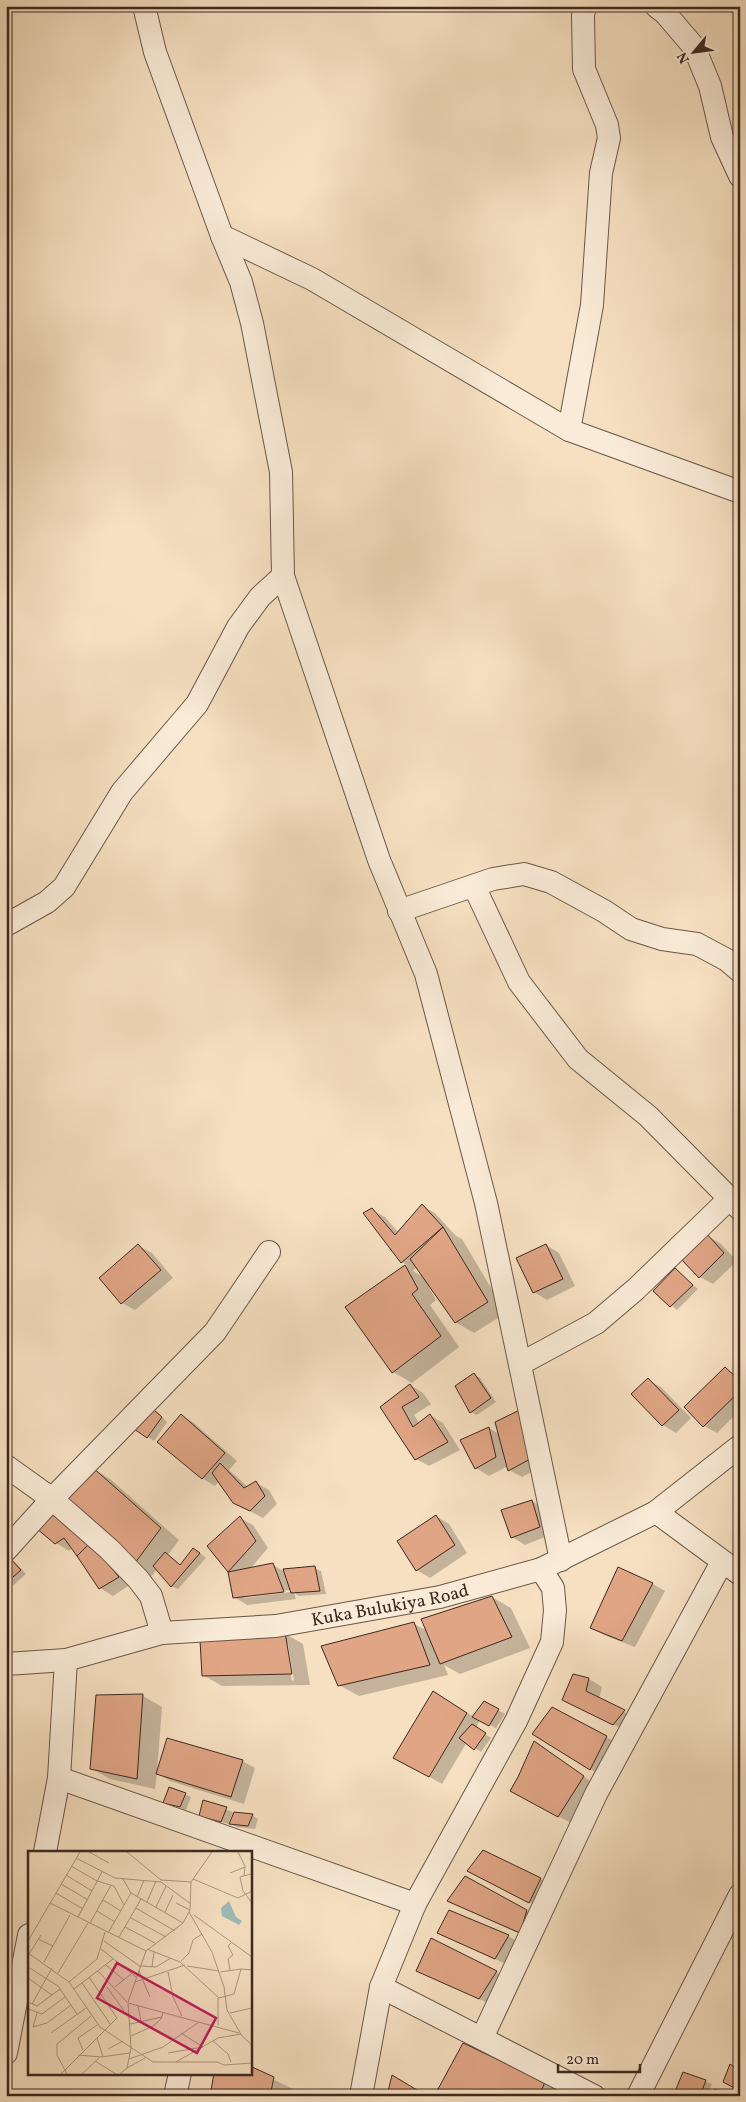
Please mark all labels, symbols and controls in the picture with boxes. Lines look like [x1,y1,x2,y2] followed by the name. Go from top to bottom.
[668,28,718,78] north arrow
[673,49,695,67] text: N
[310,1579,472,1634] street label: Kuka Bulukiya Road
[28,1851,251,2074] inset map
[558,2042,641,2074] scale bar
[566,2050,599,2071] text: 20 m

